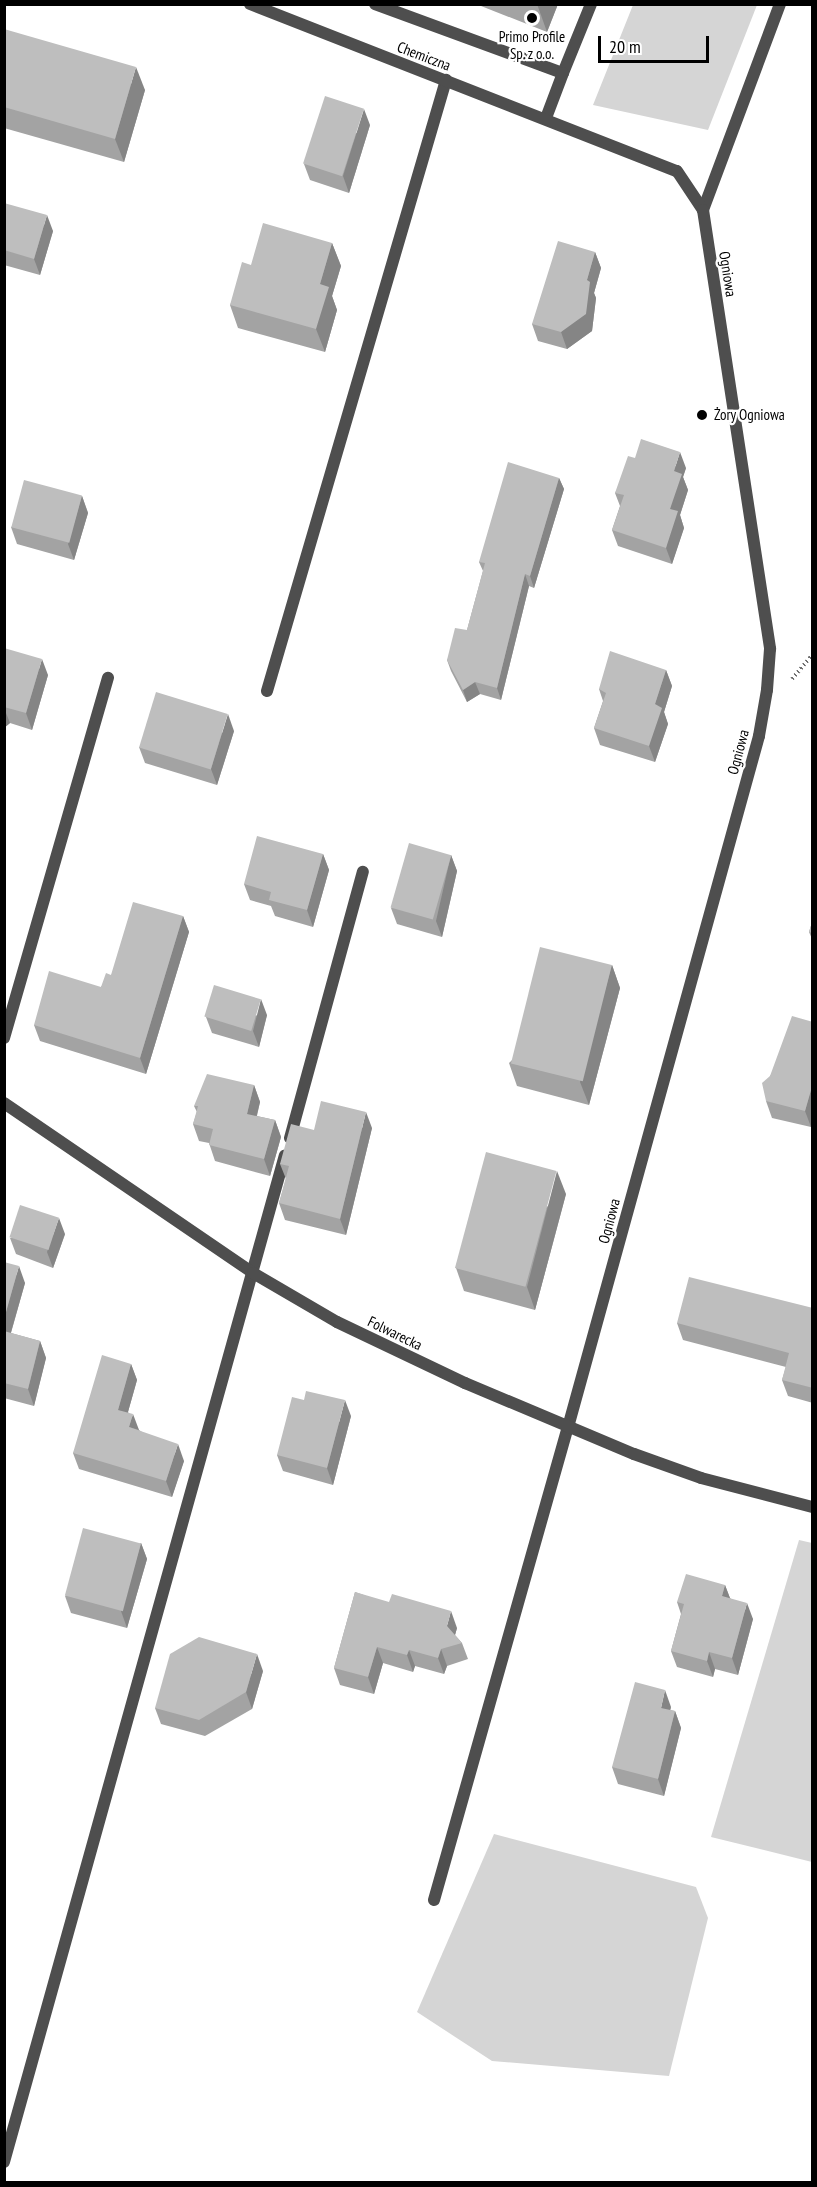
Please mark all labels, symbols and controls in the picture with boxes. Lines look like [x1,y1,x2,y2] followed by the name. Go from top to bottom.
[525,11,539,25] marker: Primo Profile Sp. z o.o.
[601,24,712,62] scale bar
[499,27,565,62] place label: Primo Profile Sp. z o.o.
[609,35,641,58] text: 20 m
[395,38,453,74] street label: Chemiczna
[716,250,740,298] street label: Ogniowa
[714,406,785,424] place label: Żory Ogniowa
[695,408,709,422] marker: Żory Ogniowa
[723,728,753,776] street label: Ogniowa
[594,1197,624,1245] street label: Ogniowa
[365,1312,425,1354] street label: Folwarecka

